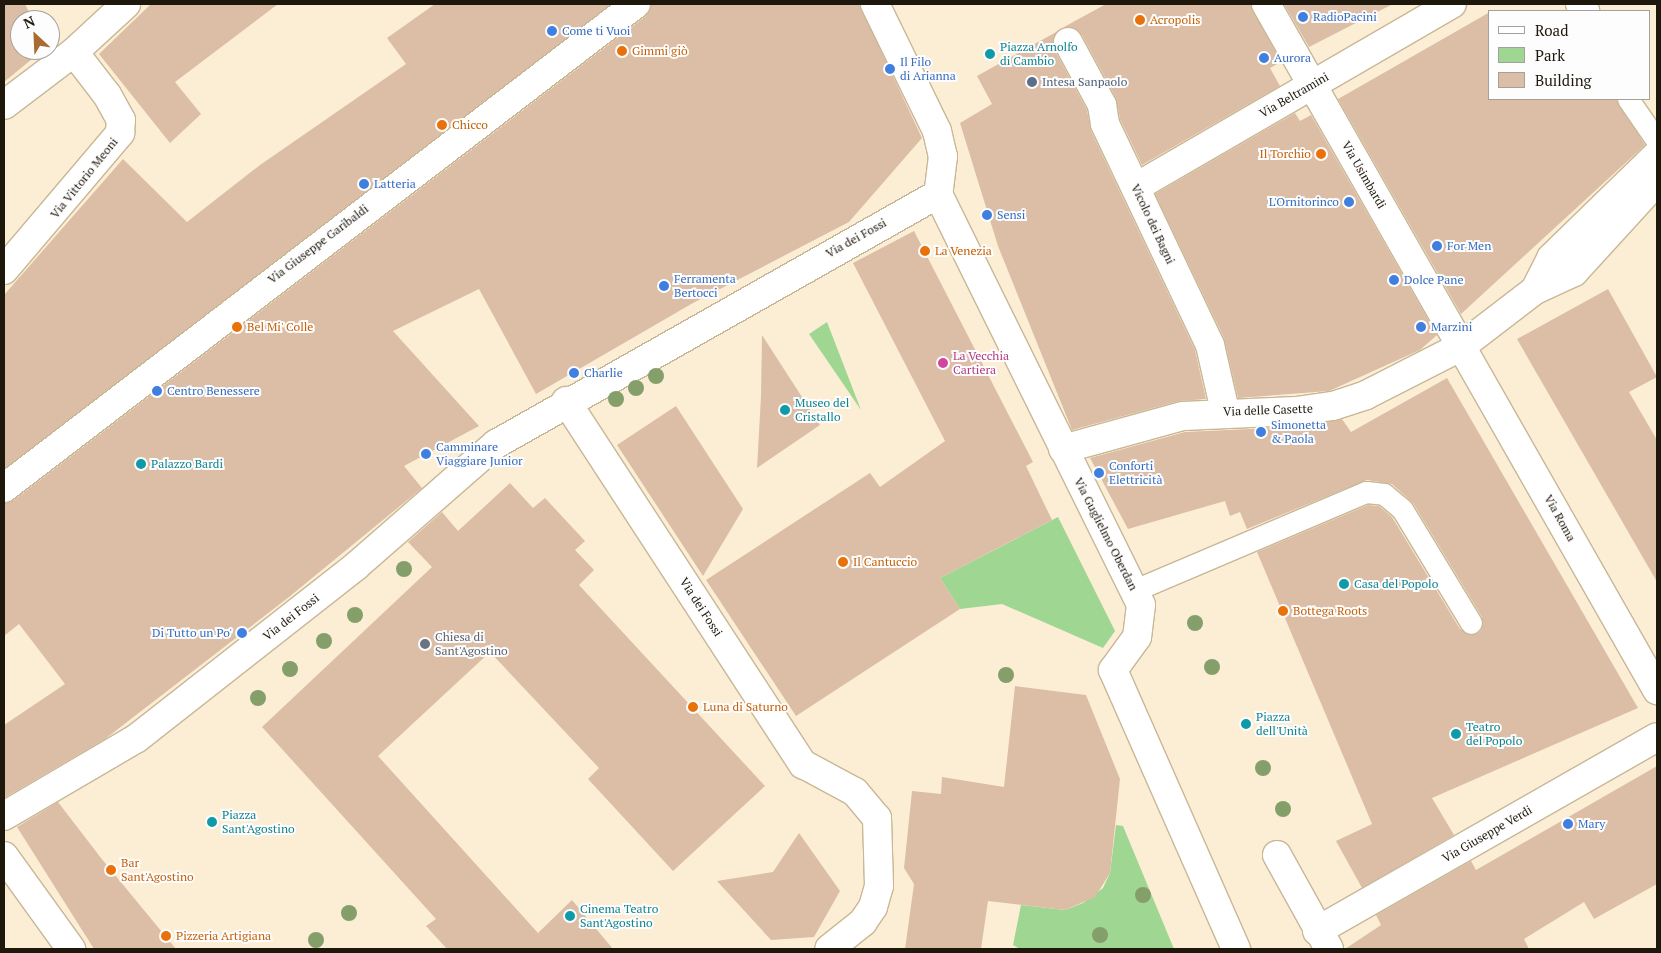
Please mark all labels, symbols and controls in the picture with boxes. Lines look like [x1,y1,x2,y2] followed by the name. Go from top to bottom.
[10,10,60,60] north arrow
[1313,10,1377,24] place label: RadioPacini
[1488,10,1651,100] legend
[20,11,38,33] text: N
[1297,11,1309,23] marker: RadioPacini
[1150,13,1200,27] place label: Acropolis
[1134,14,1146,26] marker: Acropolis
[1535,20,1568,40] text: Road
[562,24,631,38] place label: Come ti Vuoi
[546,25,558,37] marker: Come ti Vuoi
[1000,40,1078,68] place label: Piazza Arnolfo di Cambio
[632,44,688,58] place label: Gimmi giò
[616,45,628,57] marker: Gimmi giò
[1535,45,1565,65] text: Park
[984,48,996,60] marker: Piazza Arnolfo di Cambio
[1274,51,1311,65] place label: Aurora
[1258,52,1270,64] marker: Aurora
[900,55,956,83] place label: Il Filo di Arianna
[884,63,896,75] marker: Il Filo di Arianna
[1257,69,1331,121] street label: Via Beltramini
[1535,70,1592,90] text: Building
[1042,75,1127,89] place label: Intesa Sanpaolo
[1026,76,1038,88] marker: Intesa Sanpaolo
[452,118,488,132] place label: Chicco
[436,119,448,131] marker: Chicco
[47,135,121,221] street label: Via Vittorio Meoni
[1339,139,1389,211] street label: Via Usimbardi
[1259,147,1311,161] place label: Il Torchio
[1315,148,1327,160] marker: Il Torchio
[374,177,416,191] place label: Latteria
[358,178,370,190] marker: Latteria
[1128,182,1178,266] street label: Vicolo dei Bagni
[1269,195,1339,209] place label: L'Ornitorinco
[1343,196,1355,208] marker: L'Ornitorinco
[265,201,371,287] street label: Via Giuseppe Garibaldi
[997,208,1025,222] place label: Sensi
[981,209,993,221] marker: Sensi
[823,215,889,261] street label: Via dei Fossi
[1447,239,1491,253] place label: For Men
[1431,240,1443,252] marker: For Men
[935,244,992,258] place label: La Venezia
[919,245,931,257] marker: La Venezia
[674,272,736,300] place label: Ferramenta Bertocci
[1404,273,1463,287] place label: Dolce Pane
[1388,274,1400,286] marker: Dolce Pane
[658,280,670,292] marker: Ferramenta Bertocci
[247,320,314,334] place label: Bel Mi' Colle
[1431,320,1472,334] place label: Marzini
[231,321,243,333] marker: Bel Mi' Colle
[1415,321,1427,333] marker: Marzini
[953,349,1009,377] place label: La Vecchia Cartiera
[937,357,949,369] marker: La Vecchia Cartiera
[584,366,623,380] place label: Charlie
[568,367,580,379] marker: Charlie
[167,384,260,398] place label: Centro Benessere
[151,385,163,397] marker: Centro Benessere
[795,396,849,424] place label: Museo del Cristallo
[1223,401,1313,419] street label: Via delle Casette
[779,404,791,416] marker: Museo del Cristallo
[1271,418,1326,446] place label: Simonetta & Paola
[1255,426,1267,438] marker: Simonetta & Paola
[436,440,523,468] place label: Camminare Viaggiare Junior
[420,448,432,460] marker: Camminare Viaggiare Junior
[151,457,223,471] place label: Palazzo Bardi
[135,458,147,470] marker: Palazzo Bardi
[1109,459,1162,487] place label: Conforti Elettricità
[1093,467,1105,479] marker: Conforti Elettricità
[1071,475,1141,593] street label: Via Guglielmo Oberdan
[1541,492,1579,544] street label: Via Roma
[853,555,917,569] place label: Il Cantuccio
[837,556,849,568] marker: Il Cantuccio
[677,575,725,639] street label: Via dei Fossi
[1354,577,1438,591] place label: Casa del Popolo
[1338,578,1350,590] marker: Casa del Popolo
[260,591,322,643] street label: Via dei Fossi
[1293,604,1367,618] place label: Bottega Roots
[1277,605,1289,617] marker: Bottega Roots
[152,626,232,640] place label: Di Tutto un Po'
[236,627,248,639] marker: Di Tutto un Po'
[435,630,508,658] place label: Chiesa di Sant'Agostino
[419,638,431,650] marker: Chiesa di Sant'Agostino
[703,700,788,714] place label: Luna di Saturno
[687,701,699,713] marker: Luna di Saturno
[1256,710,1308,738] place label: Piazza dell'Unità
[1240,718,1252,730] marker: Piazza dell'Unità
[1466,720,1522,748] place label: Teatro del Popolo
[1450,728,1462,740] marker: Teatro del Popolo
[1440,802,1534,866] street label: Via Giuseppe Verdi
[222,808,295,836] place label: Piazza Sant'Agostino
[206,816,218,828] marker: Piazza Sant'Agostino
[1578,817,1605,831] place label: Mary
[1562,818,1574,830] marker: Mary
[121,856,194,884] place label: Bar Sant'Agostino
[105,864,117,876] marker: Bar Sant'Agostino
[580,902,658,930] place label: Cinema Teatro Sant'Agostino
[564,910,576,922] marker: Cinema Teatro Sant'Agostino
[176,929,271,943] place label: Pizzeria Artigiana
[160,930,172,942] marker: Pizzeria Artigiana

